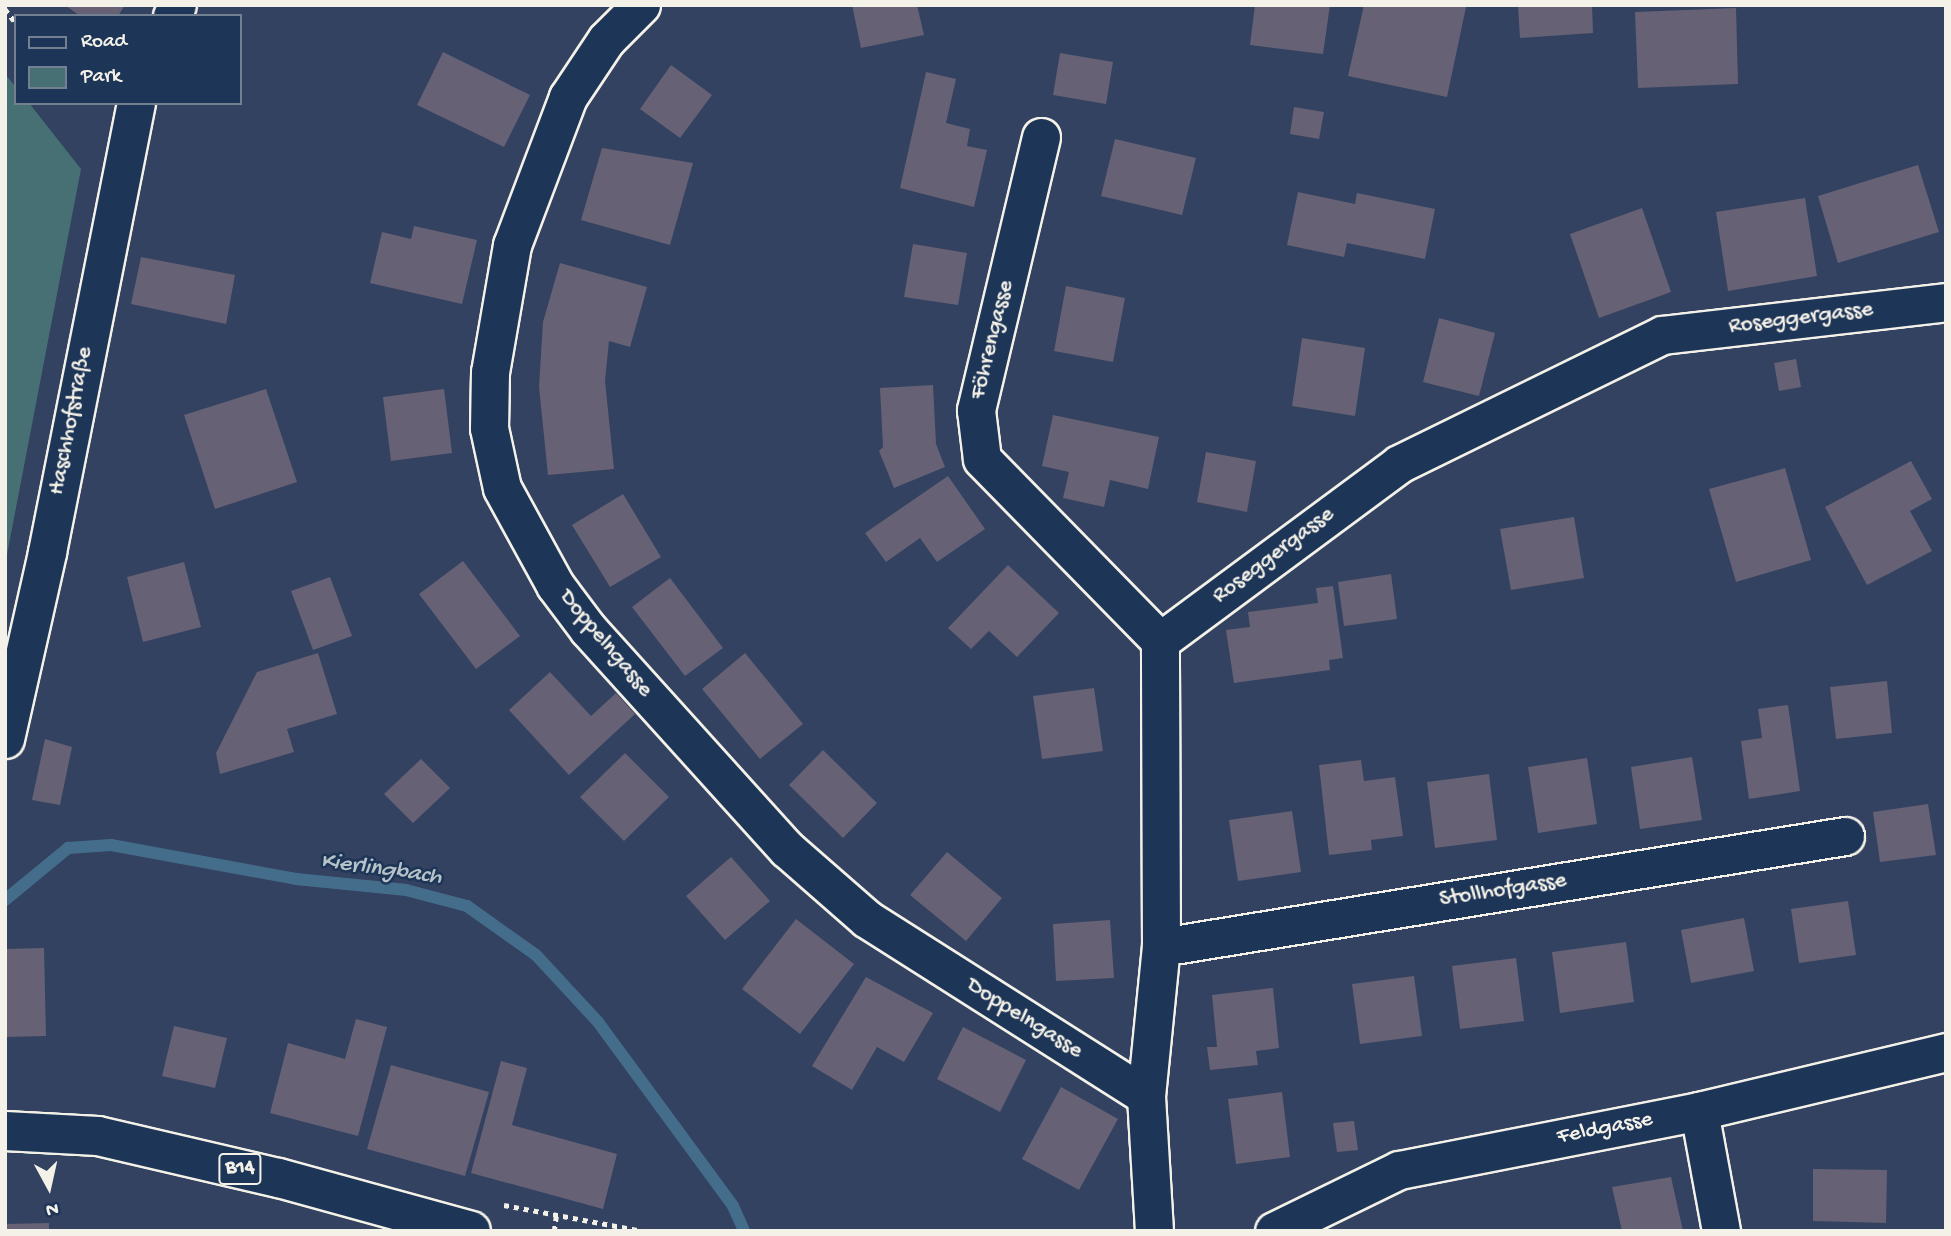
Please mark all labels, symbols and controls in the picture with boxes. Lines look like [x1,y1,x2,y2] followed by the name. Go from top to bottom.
[14,14,242,105] legend
[81,30,127,55] text: Road
[81,65,121,90] text: Park
[965,278,1021,402] street label: Föhrengasse
[1727,296,1875,342] street label: Roseggergasse
[44,345,100,497] street label: Haschhofstraße
[1208,501,1340,611] street label: Roseggergasse
[552,585,658,703] street label: Doppelngasse
[319,847,443,893] water label: Kierlingbach
[1438,867,1568,915] street label: Stollhofgasse
[961,972,1087,1066] street label: Doppelngasse
[1555,1106,1655,1152] street label: Feldgasse
[14,1152,84,1222] north arrow
[217,1152,263,1186] road number: B14
[44,1196,60,1221] text: N

